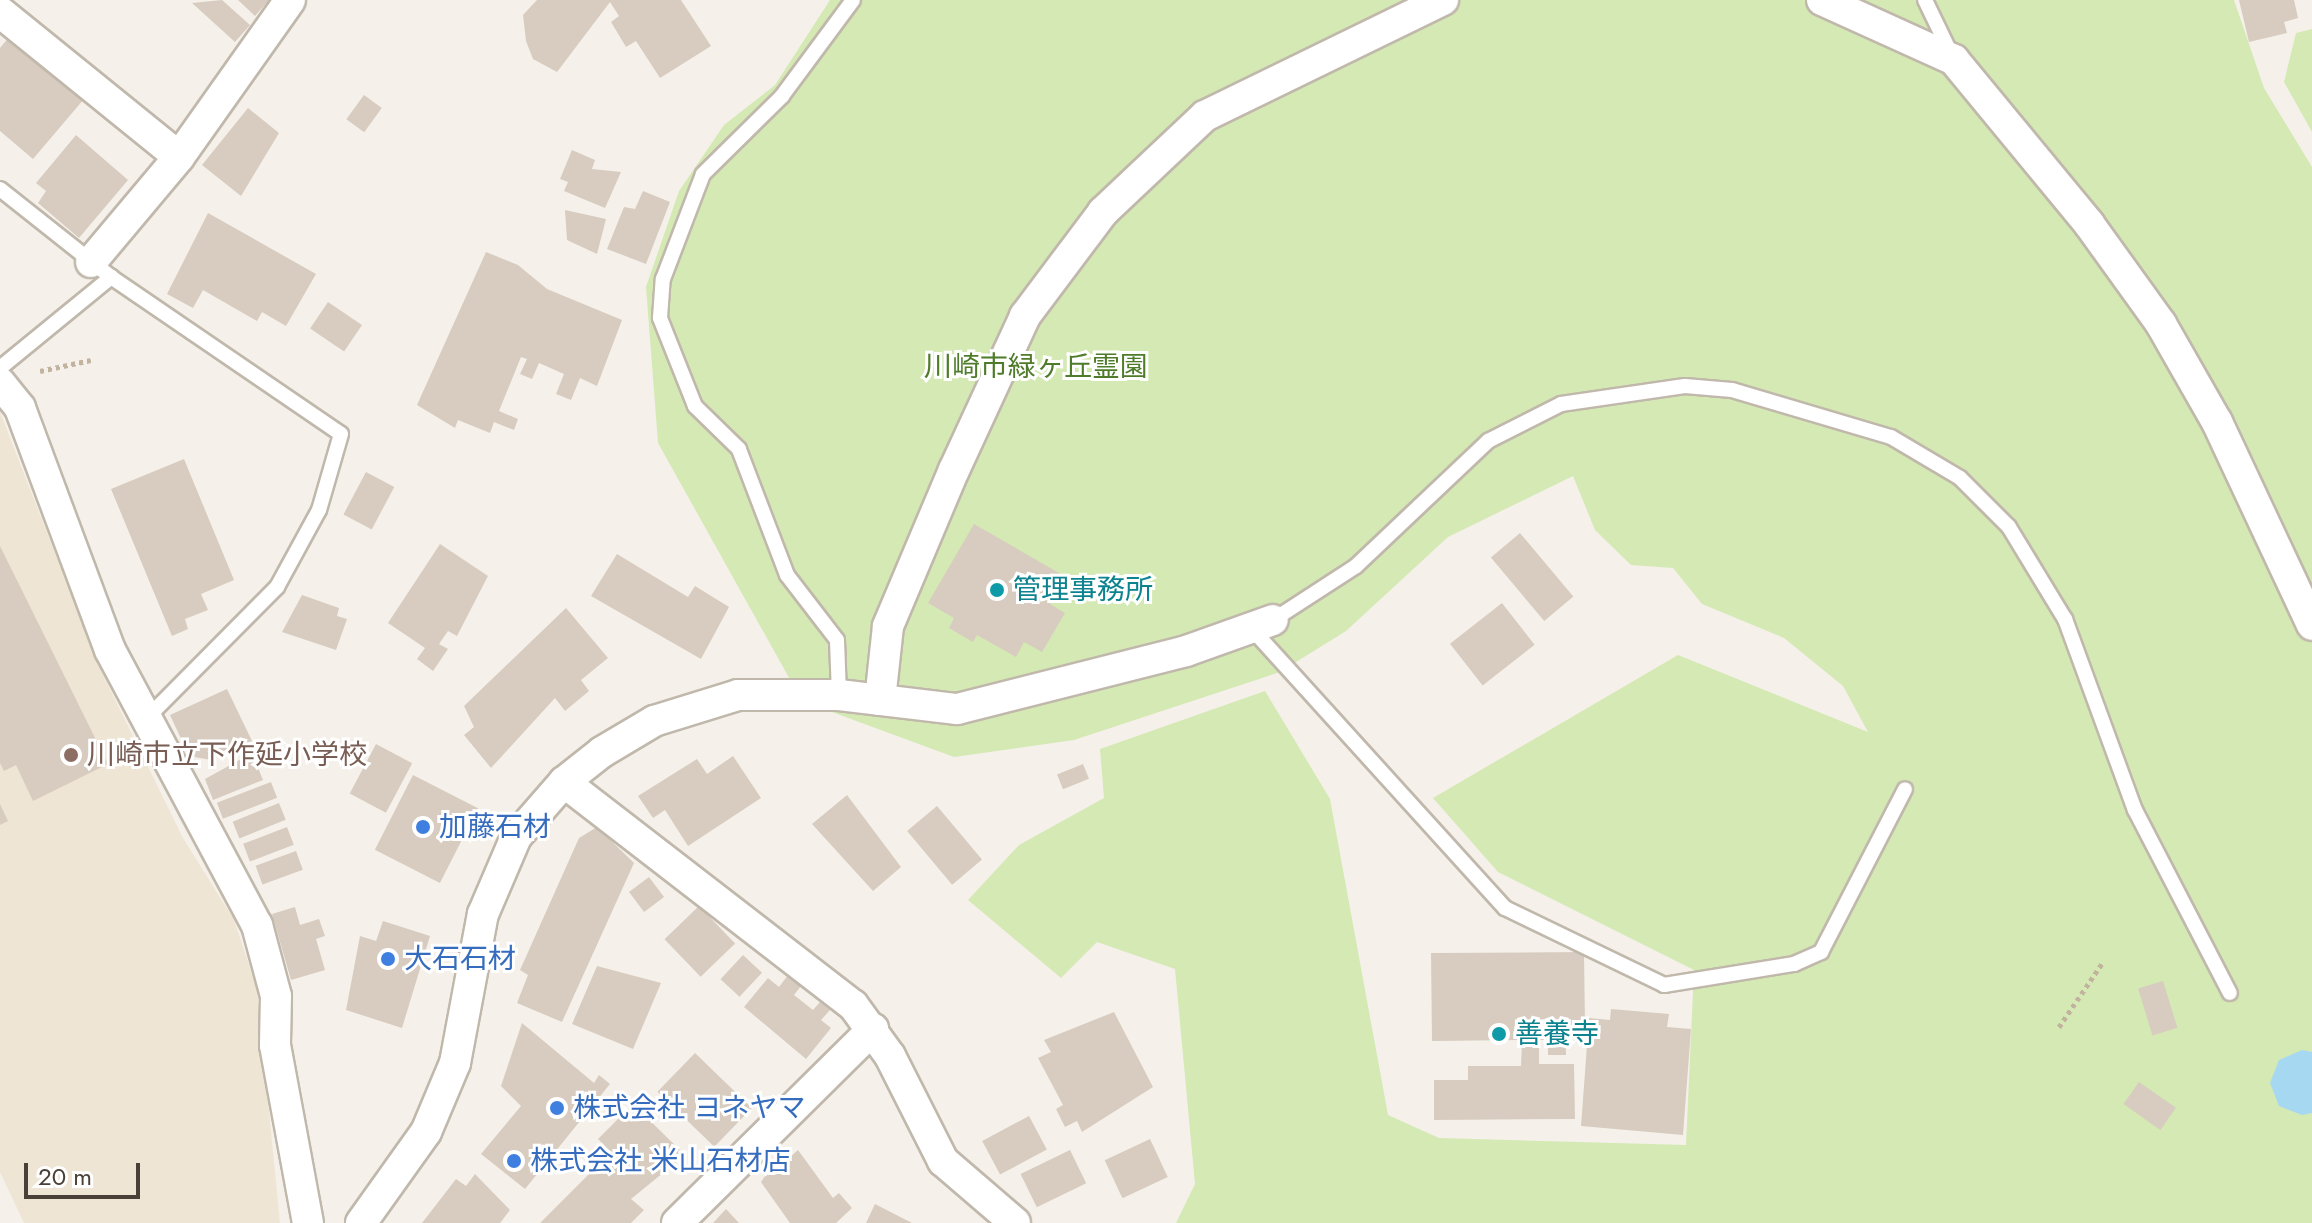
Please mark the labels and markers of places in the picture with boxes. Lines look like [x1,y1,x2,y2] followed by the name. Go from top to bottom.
[1013,573,1153,607] place label: 管理事務所
[988,581,1006,599] marker: 管理事務所
[87,738,367,772] place label: 川崎市立下作延小学校
[62,746,80,764] marker: 川崎市立下作延小学校
[439,810,551,844] place label: 加藤石材
[414,818,432,836] marker: 加藤石材
[404,942,516,976] place label: 大石石材
[379,950,397,968] marker: 大石石材
[1515,1017,1599,1051] place label: 善養寺
[1490,1025,1508,1043] marker: 善養寺
[573,1091,805,1125] place label: 株式会社 ヨネヤマ
[548,1099,566,1117] marker: 株式会社 ヨネヤマ
[530,1144,790,1178] place label: 株式会社 米山石材店
[505,1152,523,1170] marker: 株式会社 米山石材店

